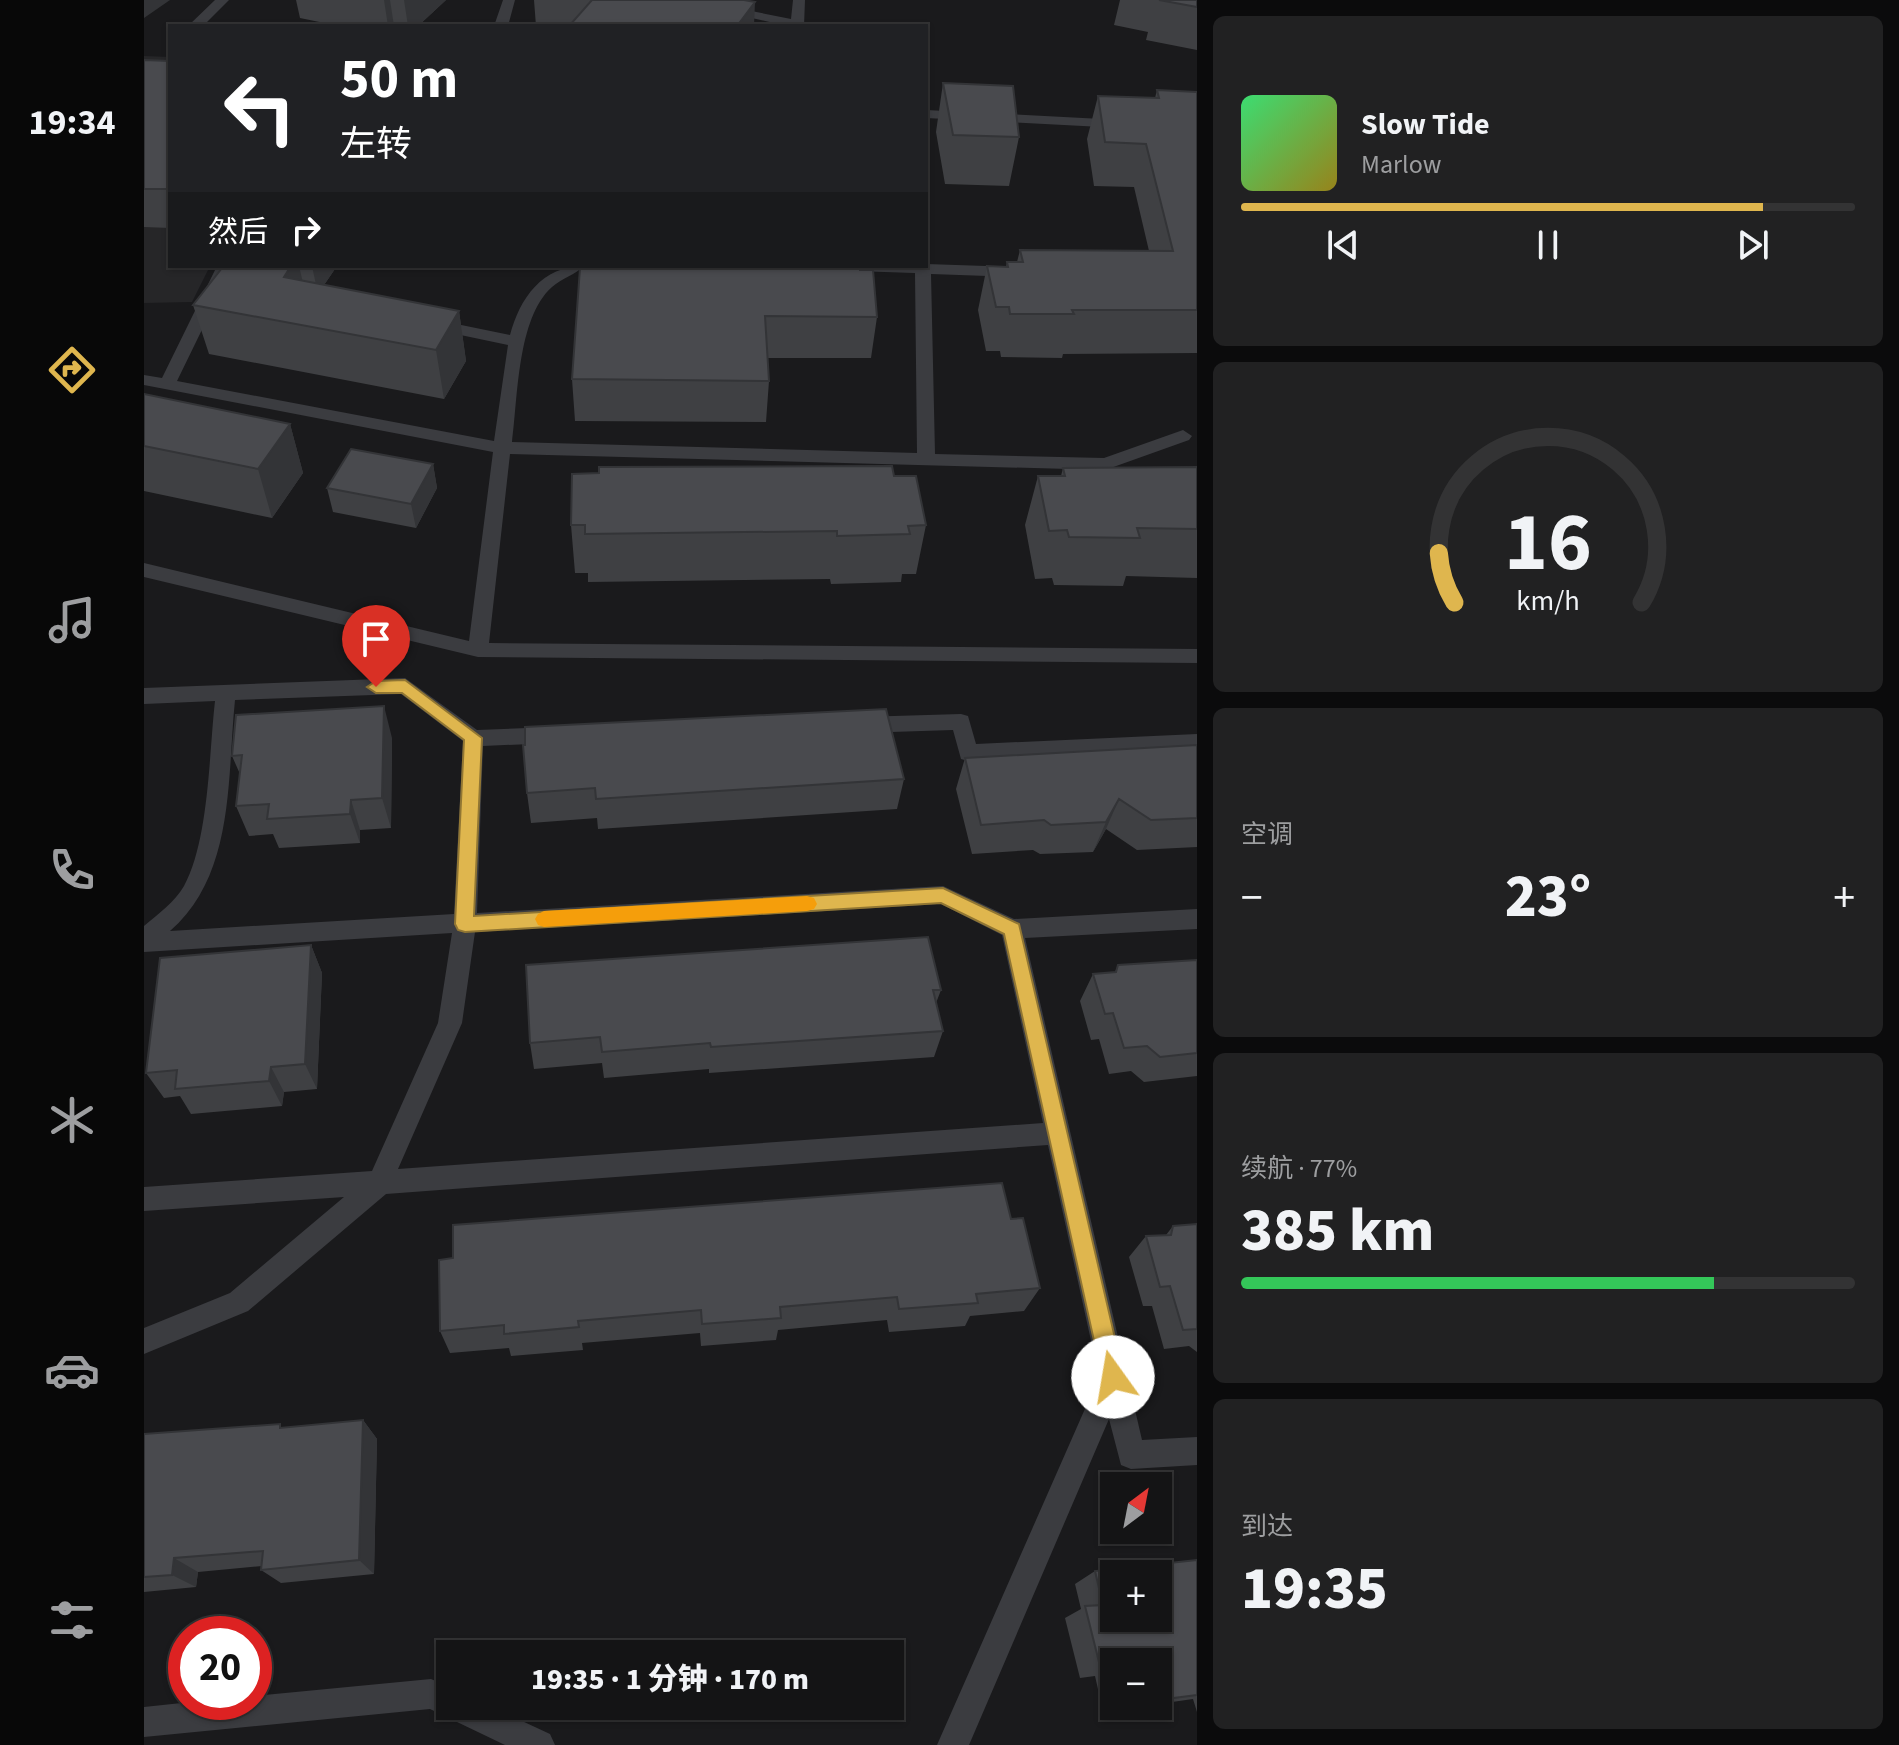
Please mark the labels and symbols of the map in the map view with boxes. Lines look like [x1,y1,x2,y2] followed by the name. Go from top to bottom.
[342,605,410,687] pin
[1071,1335,1155,1419] position arrow
[1100,1472,1172,1544] north arrow
[168,1616,272,1720] speed limit sign: 20

